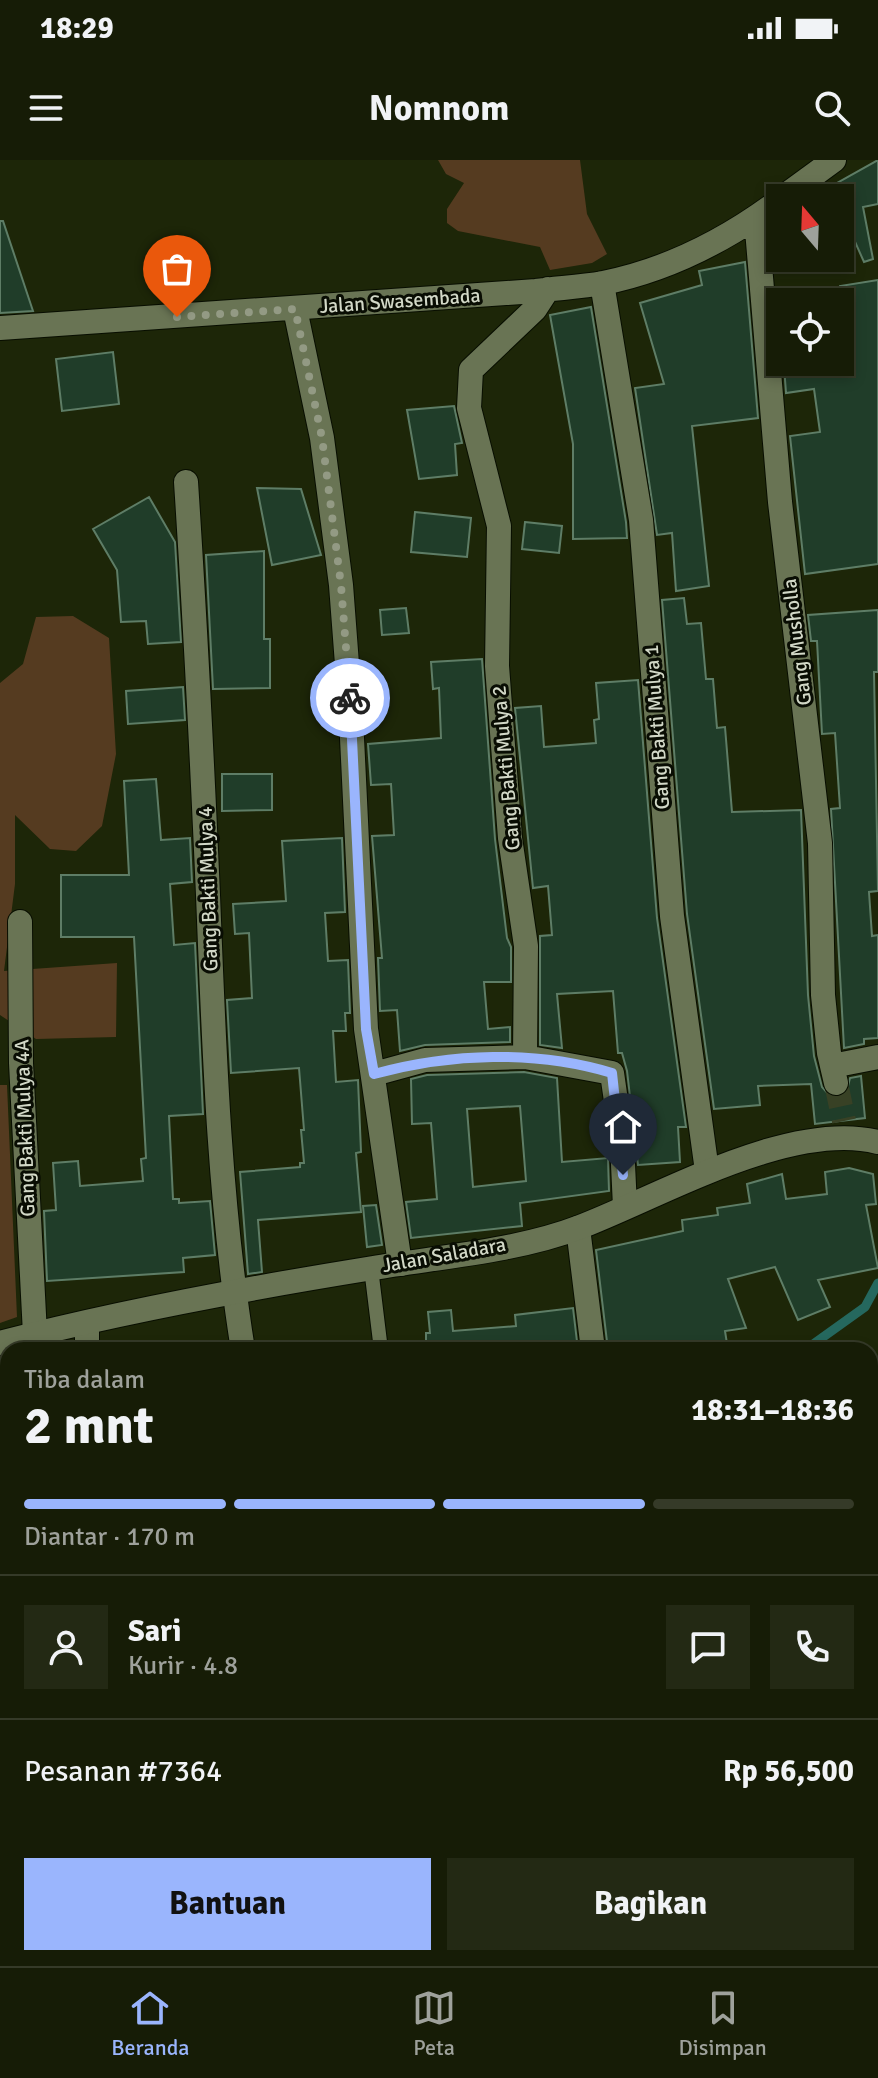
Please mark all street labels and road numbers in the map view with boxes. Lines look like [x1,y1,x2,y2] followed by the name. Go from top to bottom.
[319,283,481,319] street label: Jalan Swasembada
[777,577,817,707] street label: Gang Musholla
[639,644,675,810] street label: Gang Bakti Mulya 1
[486,685,526,851] street label: Gang Bakti Mulya 2
[193,806,223,972] street label: Gang Bakti Mulya 4
[9,1039,41,1217] street label: Gang Bakti Mulya 4A
[380,1232,508,1278] street label: Jalan Saladara

